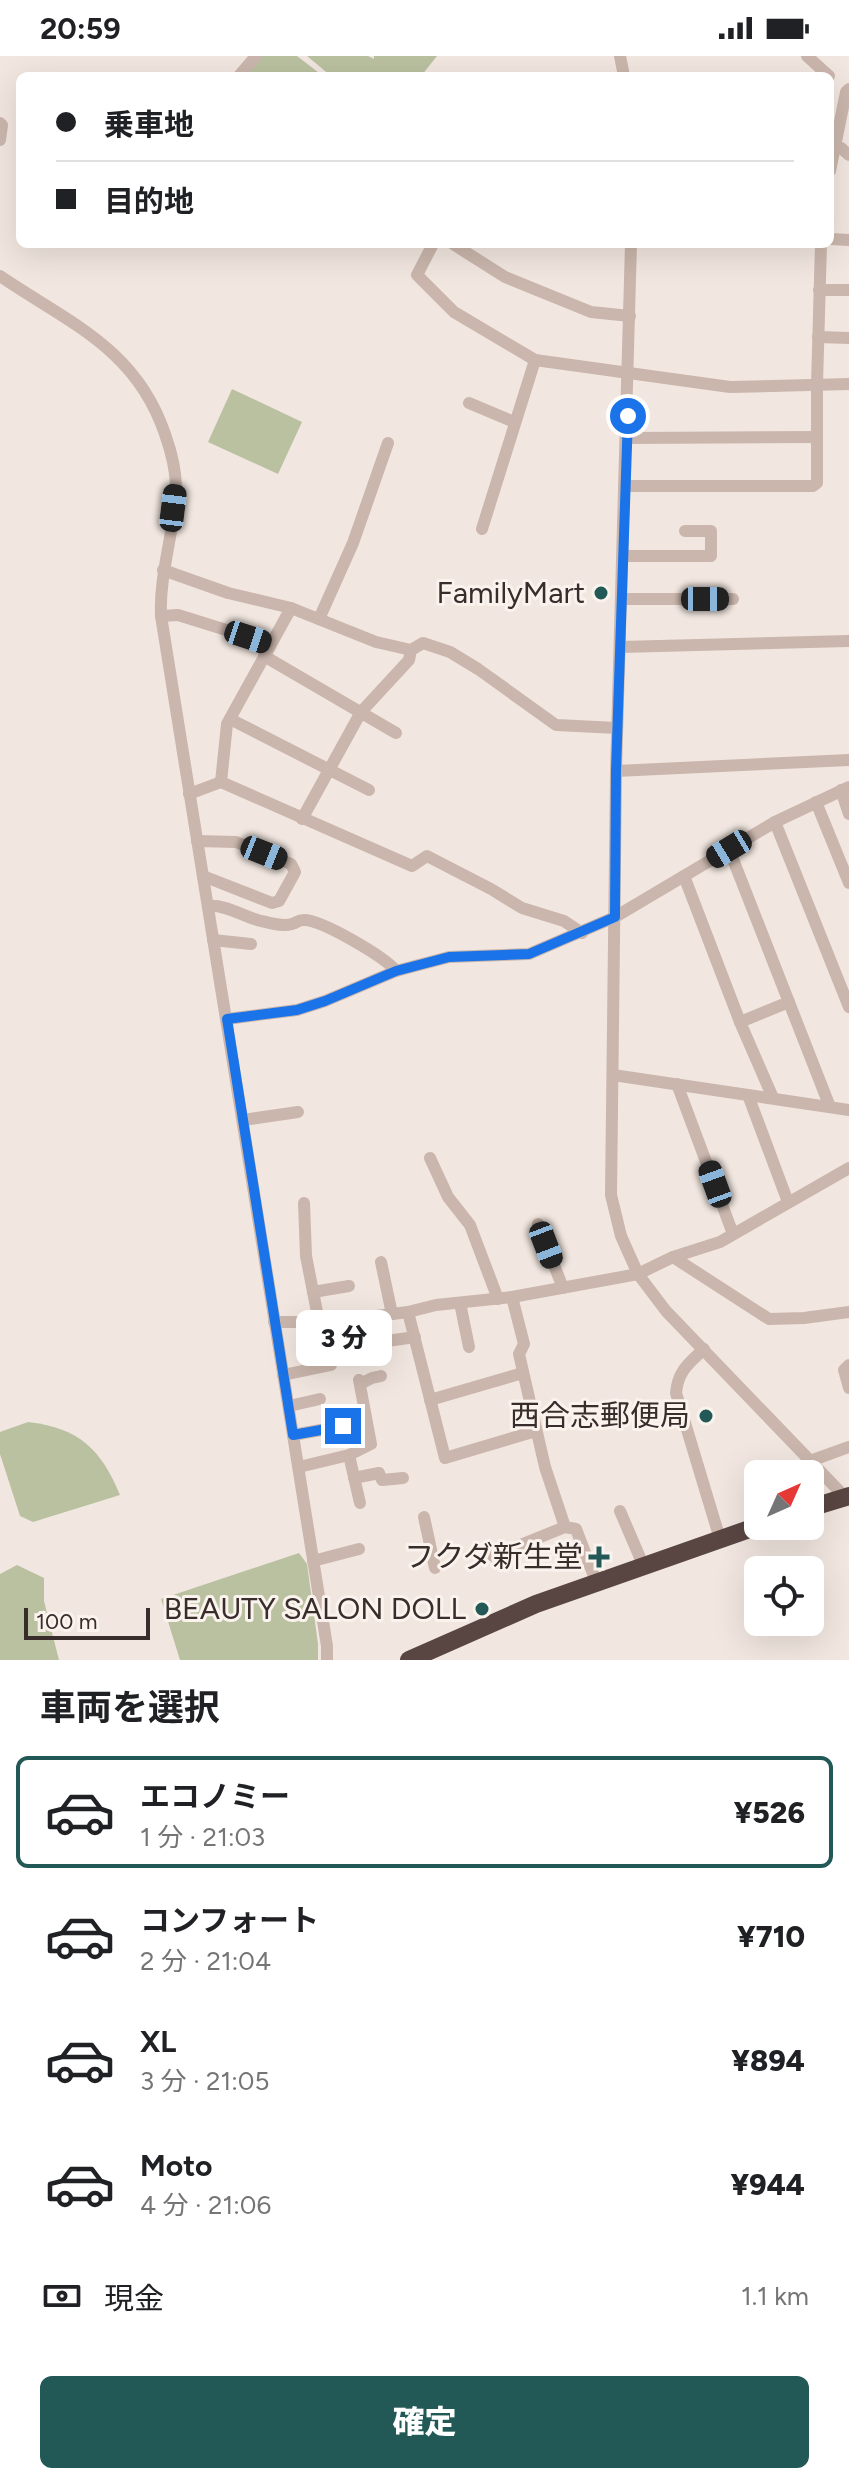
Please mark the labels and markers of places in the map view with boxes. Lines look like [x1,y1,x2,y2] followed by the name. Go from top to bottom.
[437,574,585,611] place label: FamilyMart
[592,584,610,602] marker: FamilyMart
[510,1397,690,1434] place label: 西合志郵便局
[697,1407,715,1425] marker: 西合志郵便局
[404,1538,583,1575] place label: フクダ新生堂
[590,1548,608,1566] marker: フクダ新生堂
[164,1590,466,1627] place label: BEAUTY SALON DOLL
[473,1600,491,1618] marker: BEAUTY SALON DOLL

